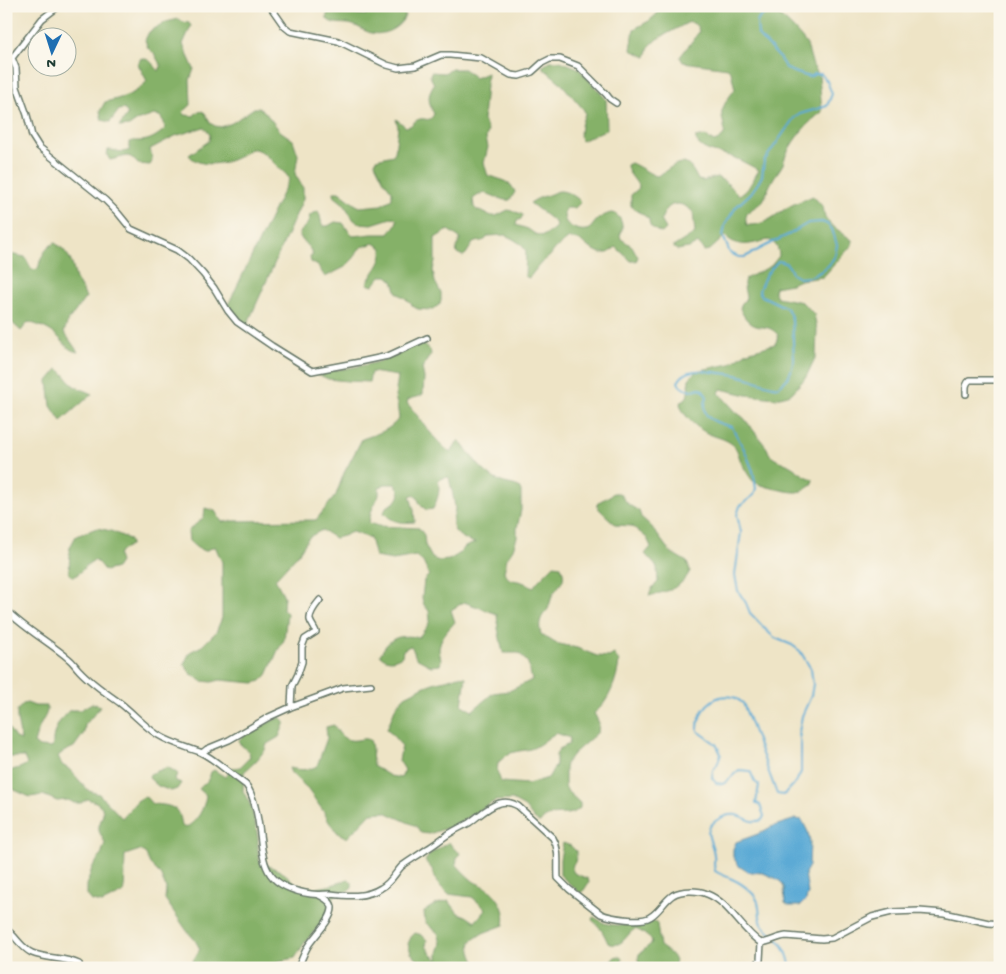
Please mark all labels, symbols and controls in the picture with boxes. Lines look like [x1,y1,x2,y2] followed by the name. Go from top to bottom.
[28,28,78,78] north arrow
[46,54,56,71] text: N

